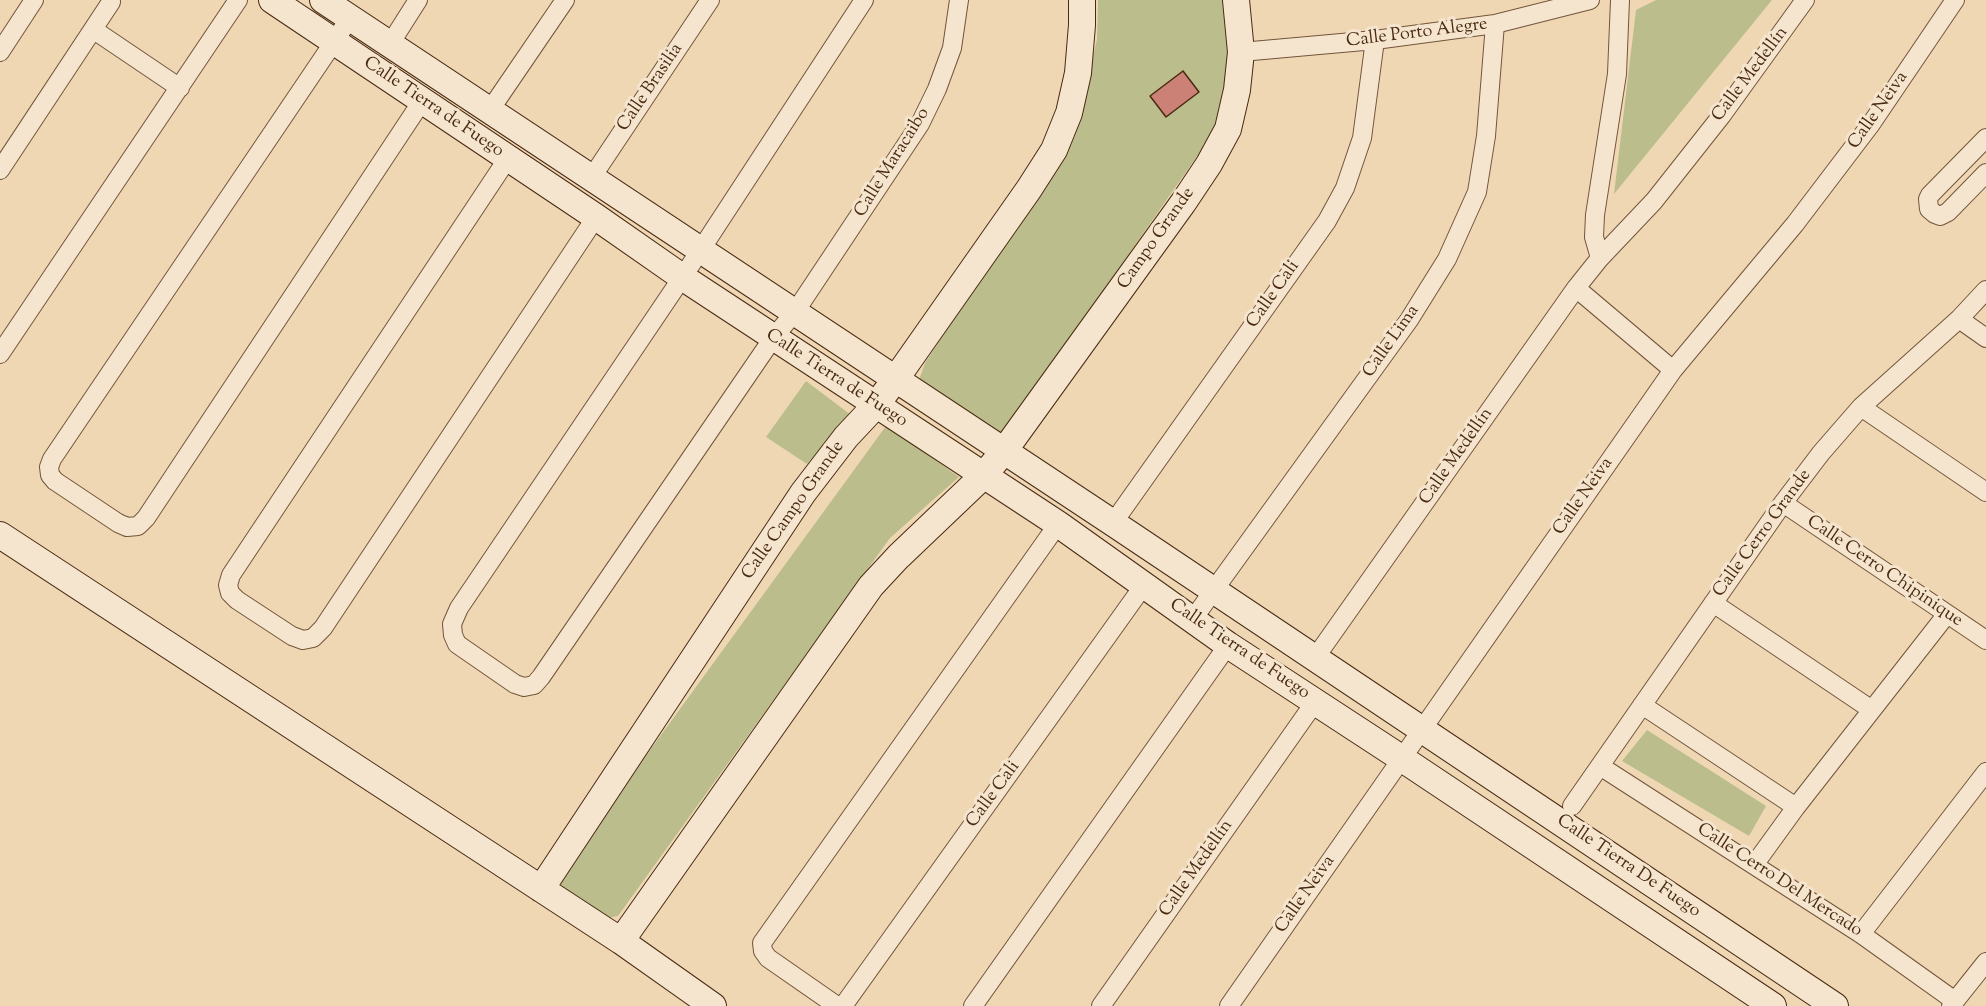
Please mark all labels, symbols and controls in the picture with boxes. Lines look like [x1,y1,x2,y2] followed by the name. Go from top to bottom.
[1345,15,1489,53] street label: Calle Porto Alegre
[1708,23,1794,127] street label: Calle Medellín
[614,40,688,136] street label: Calle Brasilia
[359,53,507,163] street label: Calle Tierra de Fuego
[1844,68,1914,154] street label: Calle Neiva
[851,104,935,222] street label: Calle Maracaibo
[1114,184,1200,294] street label: Campo Grande
[1243,257,1305,333] street label: Calle Cali
[1359,301,1425,383] street label: Calle Lima
[761,325,911,433] street label: Calle Tierra de Fuego
[1416,404,1498,510] street label: Calle Medellín
[738,438,850,584] street label: Calle Campo Grande
[1549,454,1619,540] street label: Calle Neiva
[1709,466,1817,602] street label: Calle Cerro Grande
[1802,512,1966,632] street label: Calle Cerro Chipinique
[1165,595,1313,705] street label: Calle Tierra de Fuego
[963,757,1025,833] street label: Calle Cali
[1552,811,1704,923] street label: Calle Tierra De Fuego
[1156,816,1238,922] street label: Calle Medellín
[1692,819,1866,943] street label: Calle Cerro Del Mercado
[1271,852,1341,938] street label: Calle Neiva

